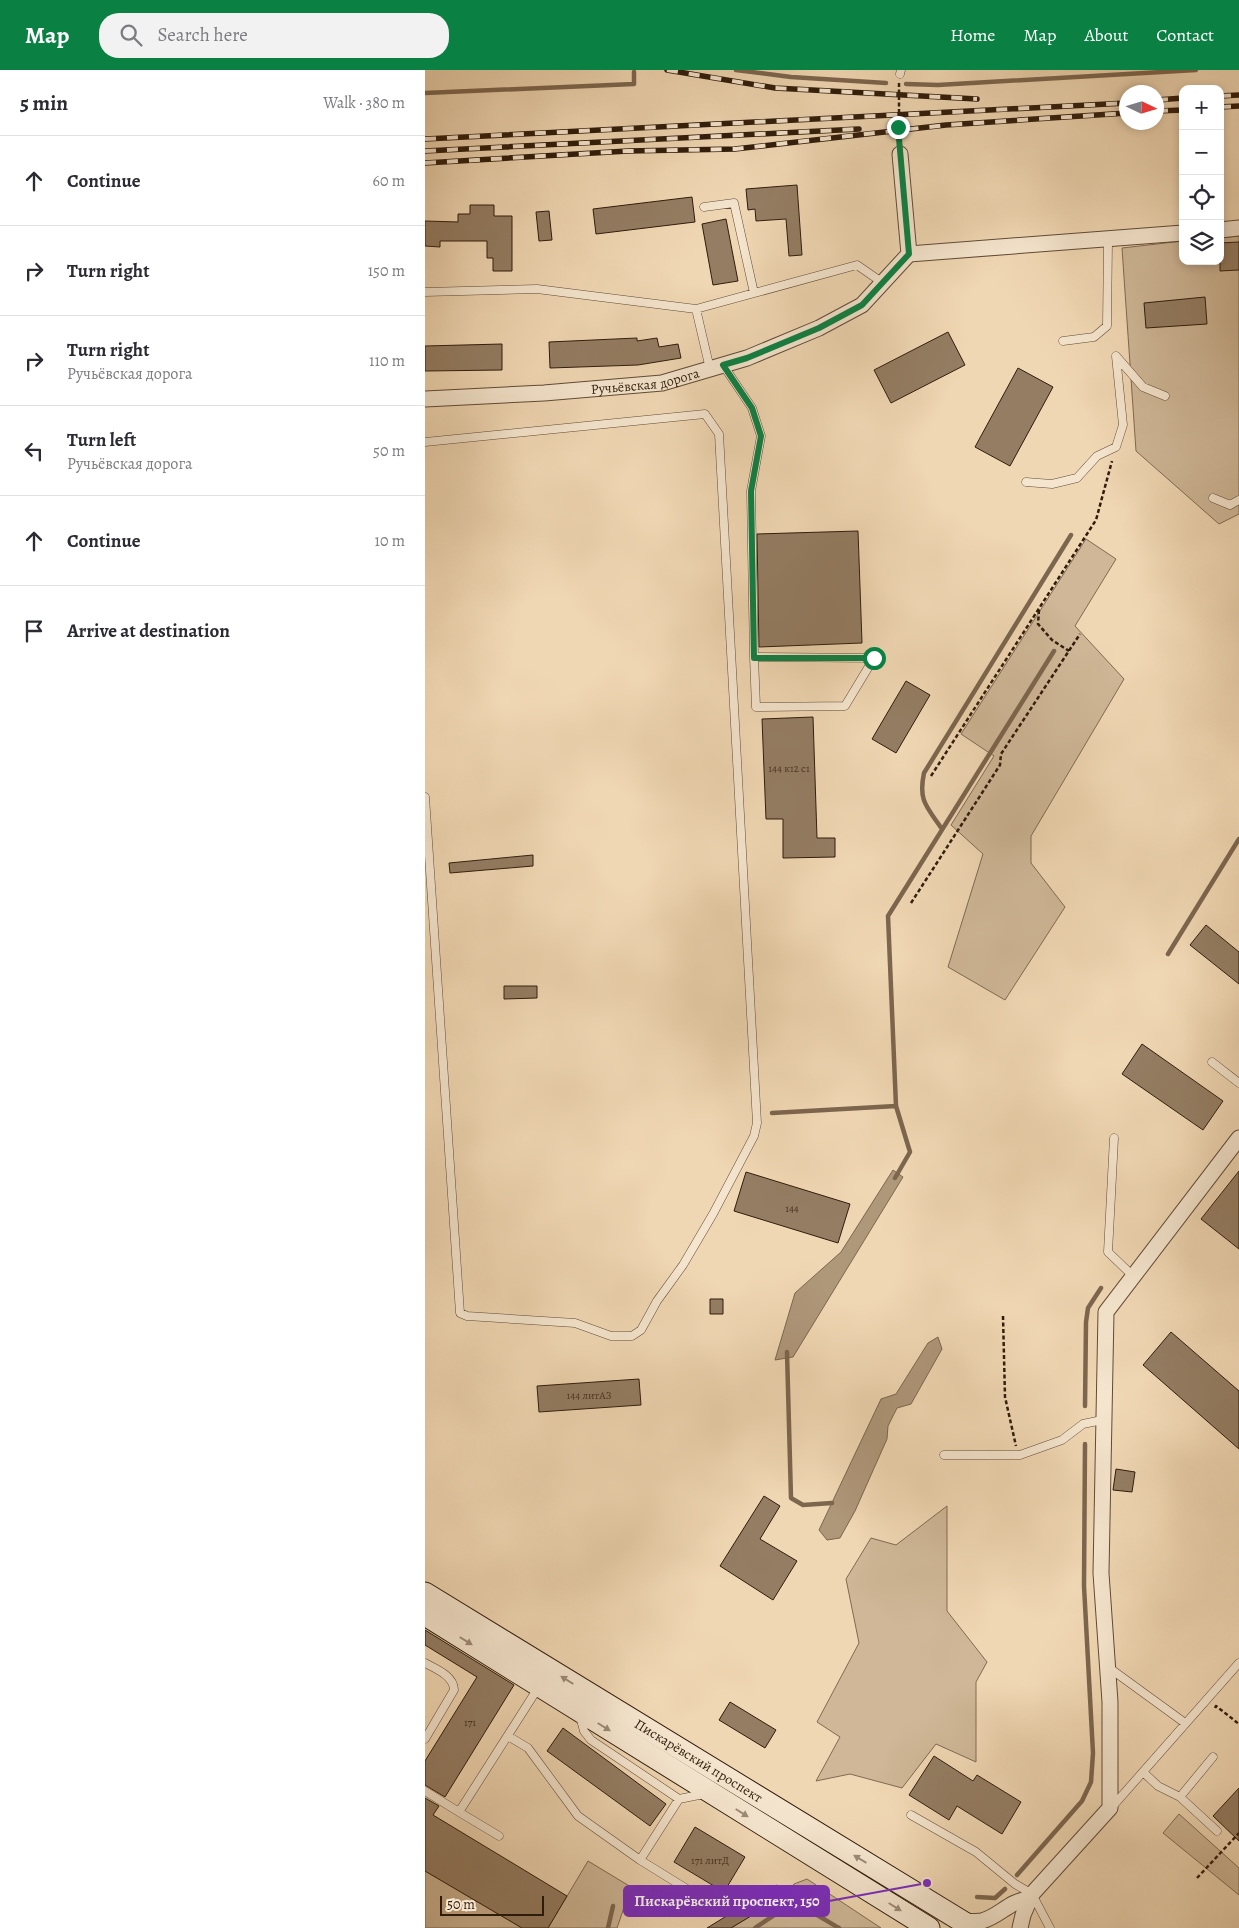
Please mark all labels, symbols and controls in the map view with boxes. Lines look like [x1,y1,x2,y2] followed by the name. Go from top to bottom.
[99,13,449,58] search box
[25,19,69,51] text: Map
[117,21,145,49] icon: search
[157,22,248,48] text: Search here
[950,23,995,47] text: Home
[1023,23,1056,47] text: Map
[1084,23,1128,47] text: About
[1156,23,1214,47] text: Contact
[1119,85,1164,130] north arrow
[1179,85,1224,265] map controls
[1179,85,1224,130] button: +
[20,89,68,117] text: 5 min
[323,92,405,114] text: Walk · 380 m
[887,116,910,139] route end
[1179,130,1224,175] button: −
[20,167,48,195] icon: ahead
[67,168,141,194] text: Continue
[373,170,405,192] text: 60 m
[1179,175,1224,220] button: locate
[1179,220,1224,265] button: layers
[20,257,48,285] icon: right
[67,258,149,284] text: Turn right
[368,260,405,282] text: 150 m
[67,337,149,363] text: Turn right
[20,347,48,375] icon: right
[369,350,405,372] text: 110 m
[67,363,192,385] text: Ручьёвская дорога
[590,363,702,399] street label: Ручьёвская дорога
[67,427,136,453] text: Turn left
[20,437,48,465] icon: left
[373,440,405,462] text: 50 m
[67,453,192,475] text: Ручьёвская дорога
[20,527,48,555] icon: ahead
[67,528,141,554] text: Continue
[375,530,405,552] text: 10 m
[20,617,48,645] icon: arrive
[67,618,230,644] text: Arrive at destination
[863,647,886,670] route start
[768,761,810,776] house number: 144 к12 с1
[785,1201,799,1216] house number: 144
[567,1388,612,1403] house number: 144 литАЗ
[460,1636,473,1645] one-way arrow
[561,1676,574,1685] one-way arrow
[631,1714,766,1807] street label: Пискарёвский проспект
[464,1715,476,1730] house number: 171
[598,1722,611,1731] one-way arrow
[735,1808,749,1818] one-way arrow
[691,1853,729,1868] house number: 171 литД
[854,1855,867,1864] one-way arrow
[624,1886,829,1916] callout: Пискарёвский проспект, 150
[634,1891,820,1911] text: Пискарёвский проспект, 150
[440,1893,544,1916] scale bar
[447,1895,475,1914] text: 50 m
[889,1903,902,1912] one-way arrow

